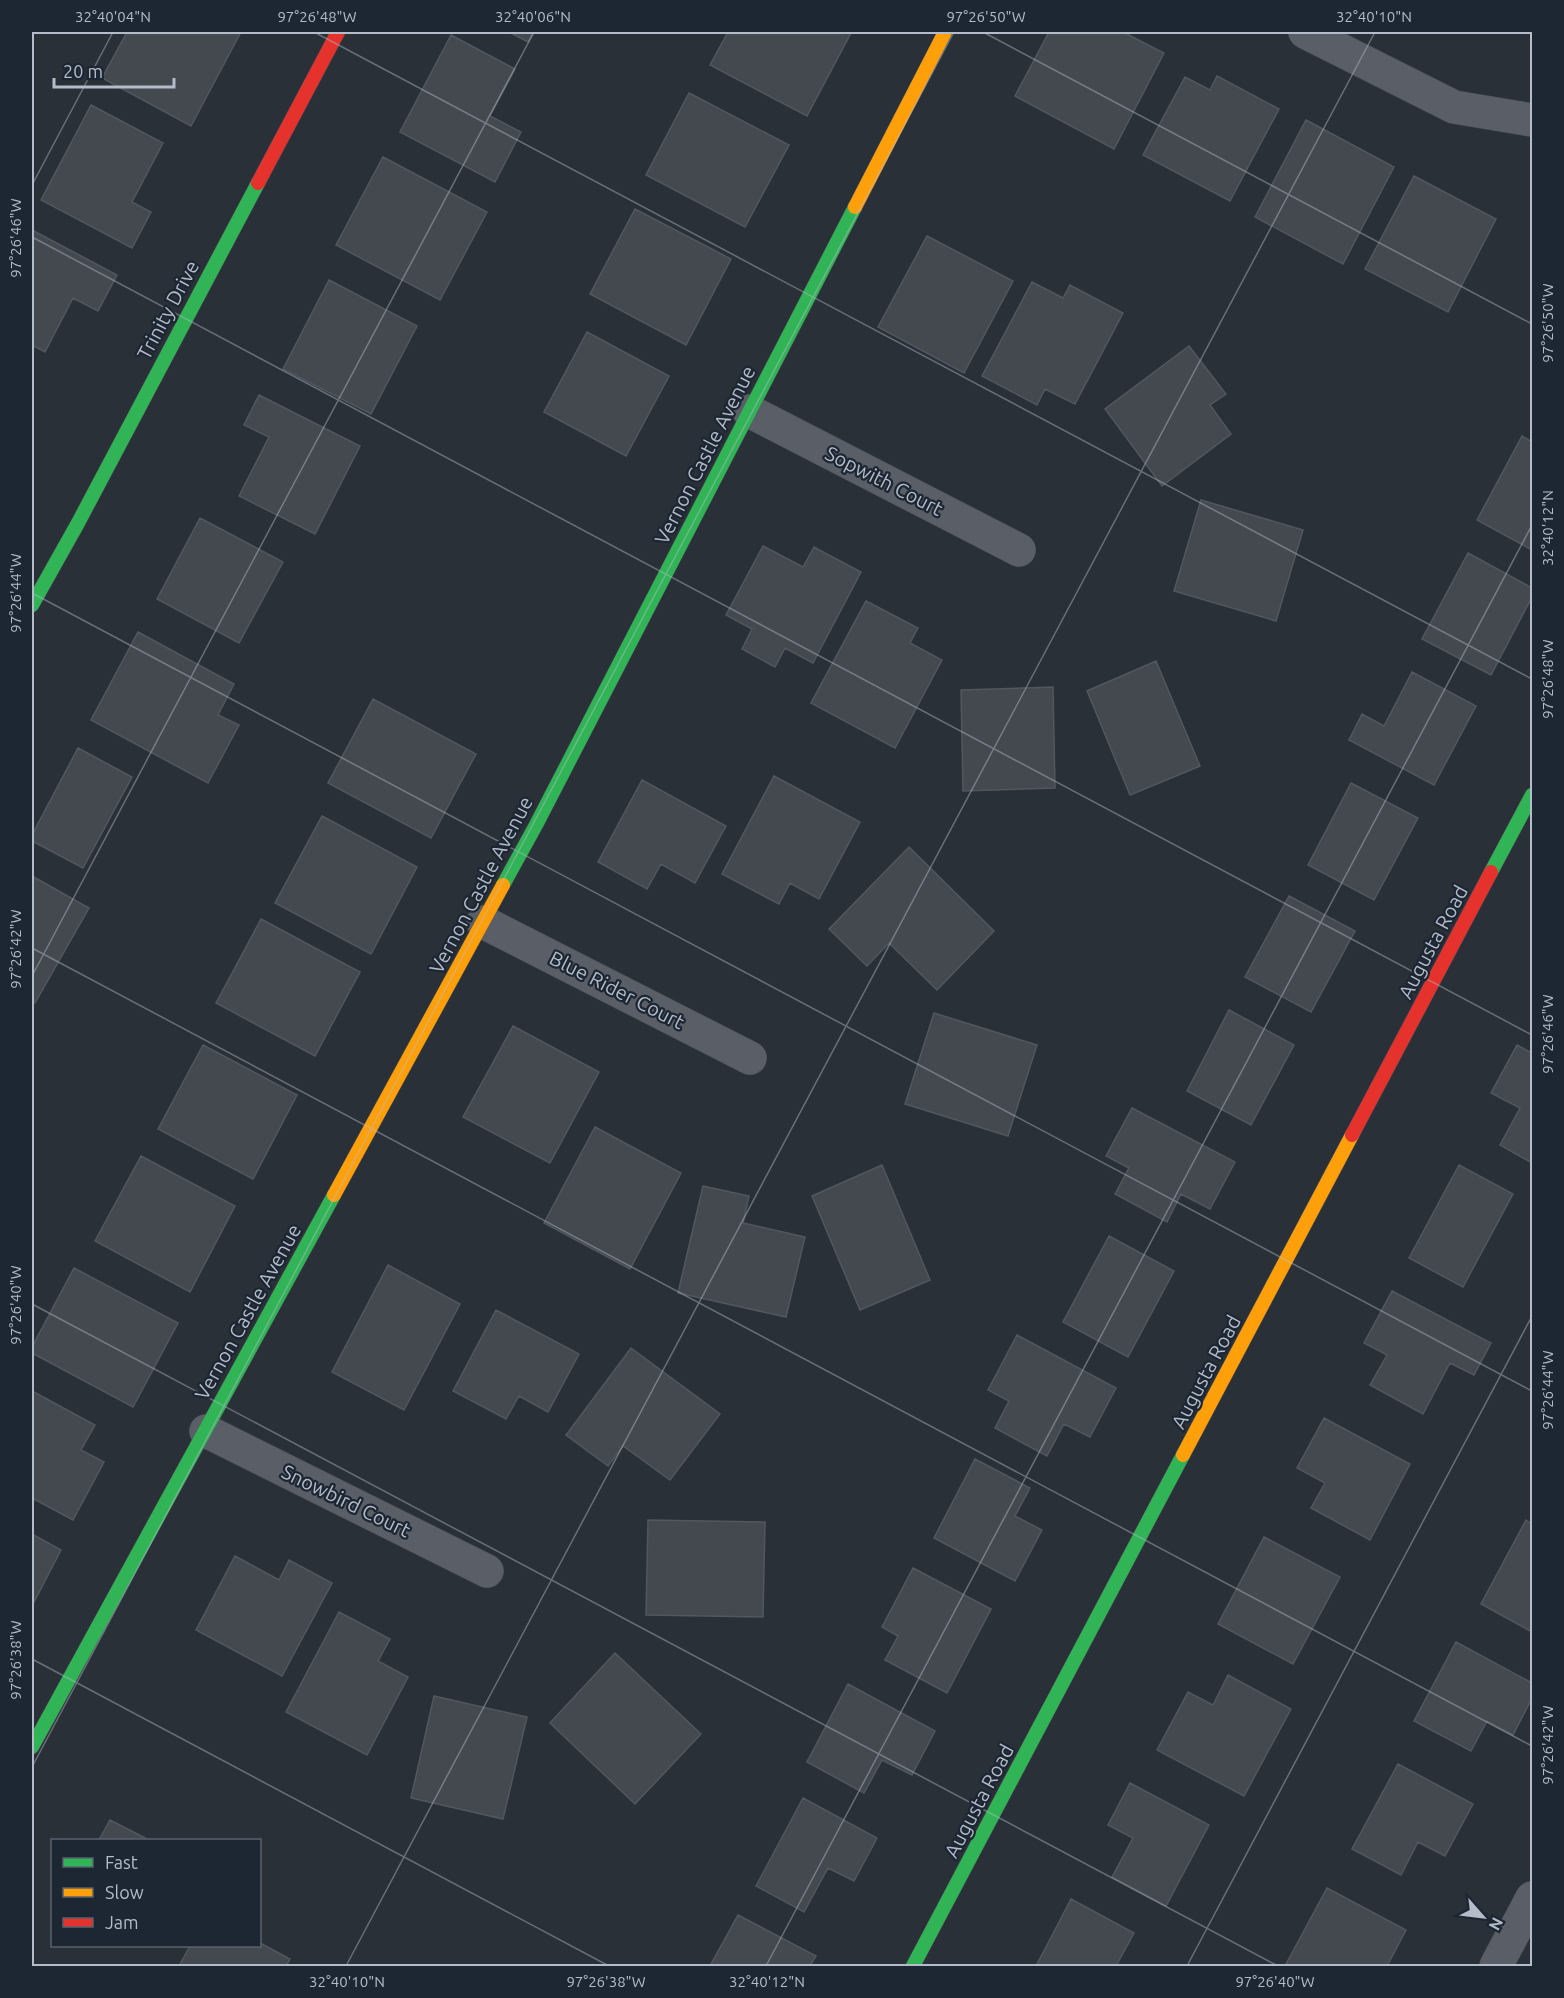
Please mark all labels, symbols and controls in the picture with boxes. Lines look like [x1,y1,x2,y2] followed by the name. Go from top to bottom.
[75,8,151,25] text: 32°40'04"N
[277,8,357,25] text: 97°26'48"W
[495,8,571,25] text: 32°40'06"N
[946,8,1026,25] text: 97°26'50"W
[1336,8,1412,25] text: 32°40'10"N
[54,51,174,89] scale bar
[63,61,103,81] text: 20 m
[7,198,24,278] text: 97°26'46"W
[132,256,203,363] street label: Trinity Drive
[1539,283,1556,363] text: 97°26'50"W
[650,362,760,548] street label: Vernon Castle Avenue
[822,441,947,520] street label: Sopwith Court
[1539,490,1556,566] text: 32°40'12"N
[7,553,24,633] text: 97°26'44"W
[1539,639,1556,719] text: 97°26'48"W
[424,792,537,977] street label: Vernon Castle Avenue
[1393,881,1472,1002] street label: Augusta Road
[7,909,24,989] text: 97°26'42"W
[546,946,689,1033] street label: Blue Rider Court
[1539,994,1556,1074] text: 97°26'46"W
[190,1220,305,1404] street label: Vernon Castle Avenue
[7,1265,24,1345] text: 97°26'40"W
[1166,1311,1245,1432] street label: Augusta Road
[1539,1350,1556,1430] text: 97°26'44"W
[278,1459,414,1542] street label: Snowbird Court
[7,1620,24,1700] text: 97°26'38"W
[1539,1705,1556,1785] text: 97°26'42"W
[939,1740,1018,1861] street label: Augusta Road
[51,1839,261,1947] legend
[105,1852,138,1872] text: Fast
[105,1882,144,1902] text: Slow
[1453,1887,1513,1947] north arrow
[105,1912,139,1932] text: Jam
[1485,1915,1507,1934] text: N
[309,1973,385,1990] text: 32°40'10"N
[566,1973,646,1990] text: 97°26'38"W
[729,1973,805,1990] text: 32°40'12"N
[1235,1973,1315,1990] text: 97°26'40"W

